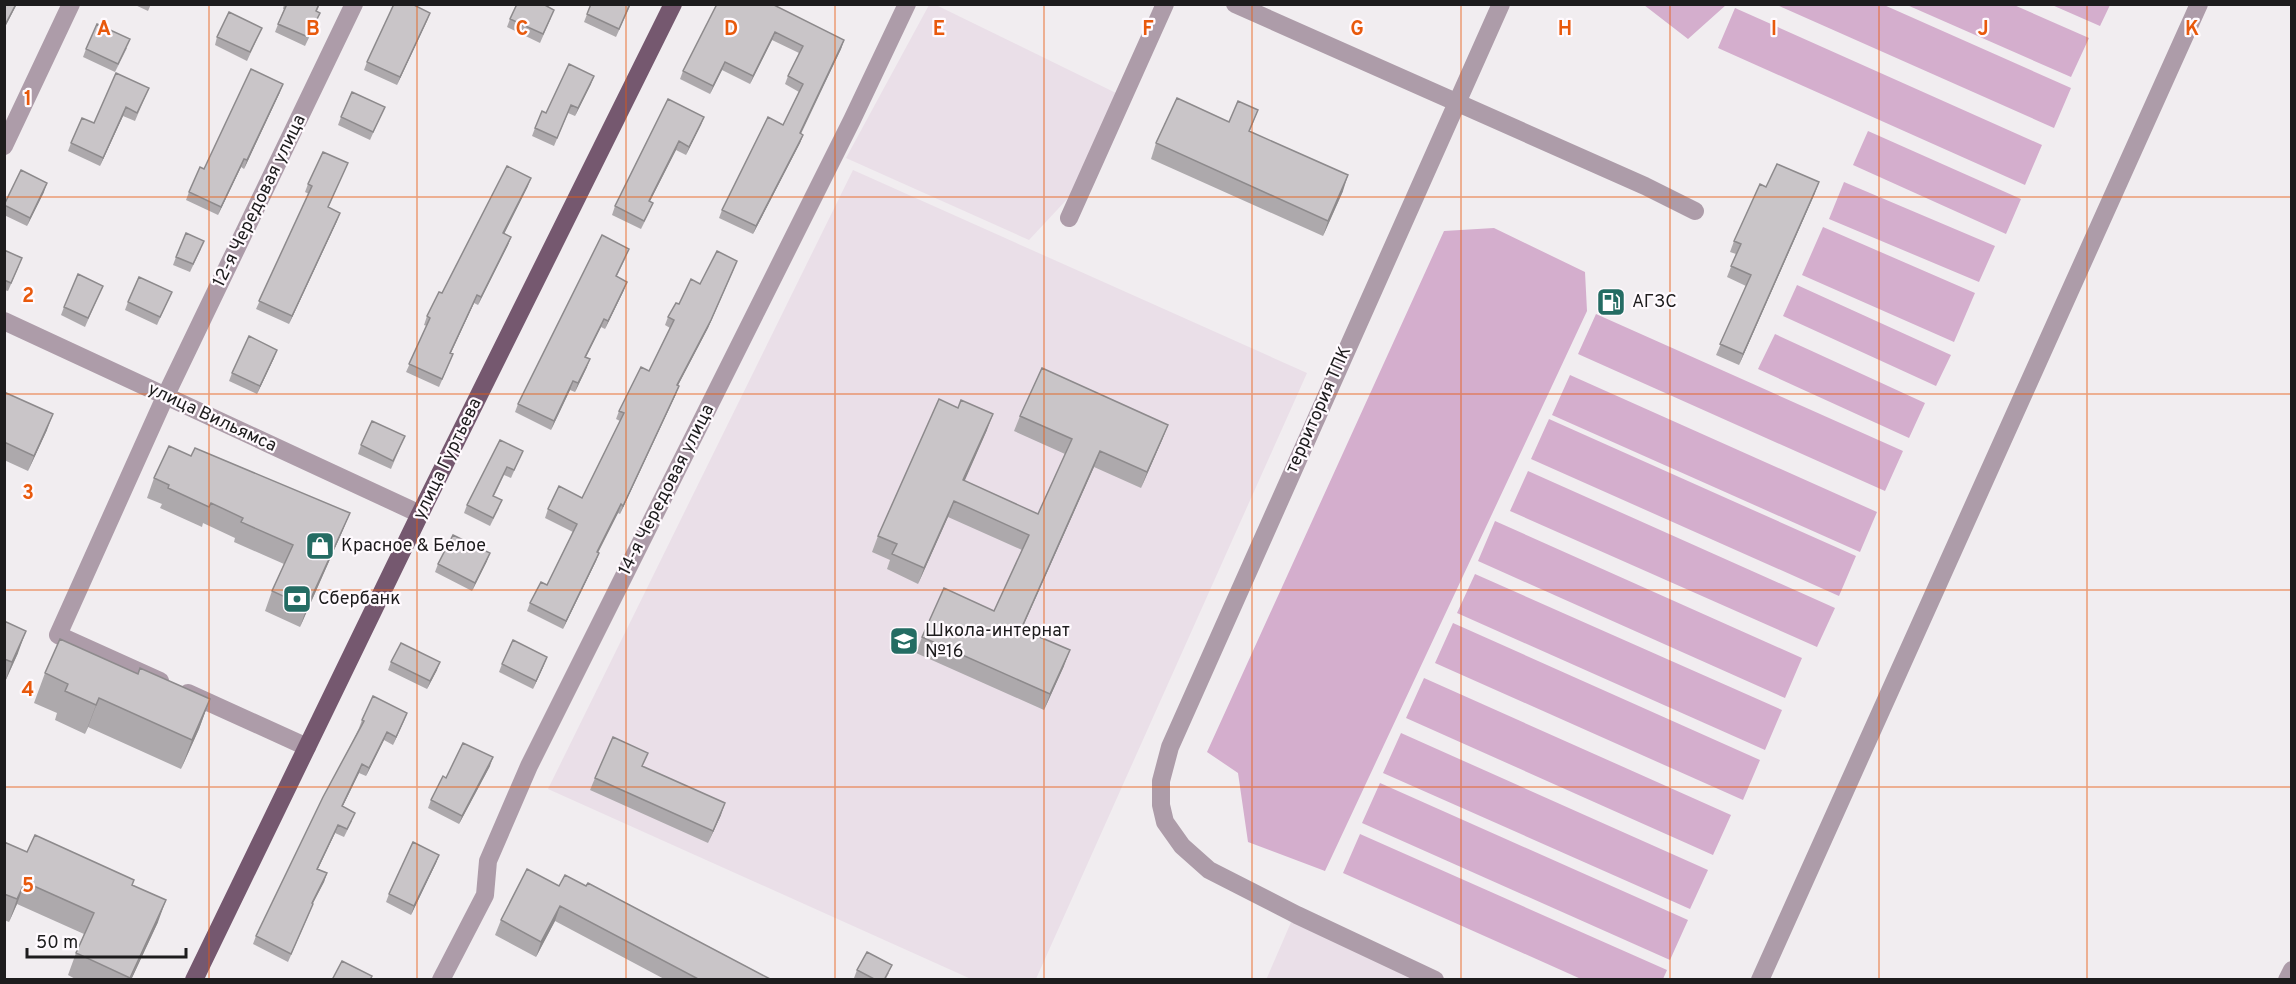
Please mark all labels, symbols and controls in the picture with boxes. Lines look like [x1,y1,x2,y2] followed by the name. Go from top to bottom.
[97,17,111,43] text: A
[306,17,320,43] text: B
[516,17,528,43] text: C
[724,17,738,43] text: D
[933,17,945,43] text: E
[1142,17,1154,43] text: F
[1350,17,1364,43] text: G
[1558,17,1572,43] text: H
[1771,17,1777,43] text: I
[1977,17,1989,43] text: J
[2185,17,2199,43] text: K
[24,87,32,113] text: 1
[208,111,312,291] street label: 12-я Чередовая улица
[22,284,34,310] text: 2
[1595,286,1627,318] fuel station icon: АГЗС
[1632,291,1677,314] place label: АГЗС
[1281,343,1357,477] street label: территория ТПК
[144,378,280,458] street label: улица Вильямса
[409,394,487,524] street label: улица Гуртьева
[614,401,720,579] street label: 14-я Чередовая улица
[22,481,34,507] text: 3
[304,530,336,562] shop icon: Красное & Белое
[341,535,486,558] place label: Красное & Белое
[281,583,313,615] bank icon: Сбербанк
[318,588,401,611] place label: Сбербанк
[925,620,1070,664] place label: Школа-интернат №16
[888,625,920,657] school or university icon: Школа-интернат №16
[22,678,34,704] text: 4
[22,874,34,900] text: 5
[27,921,186,959] scale bar
[36,932,78,955] text: 50 m

